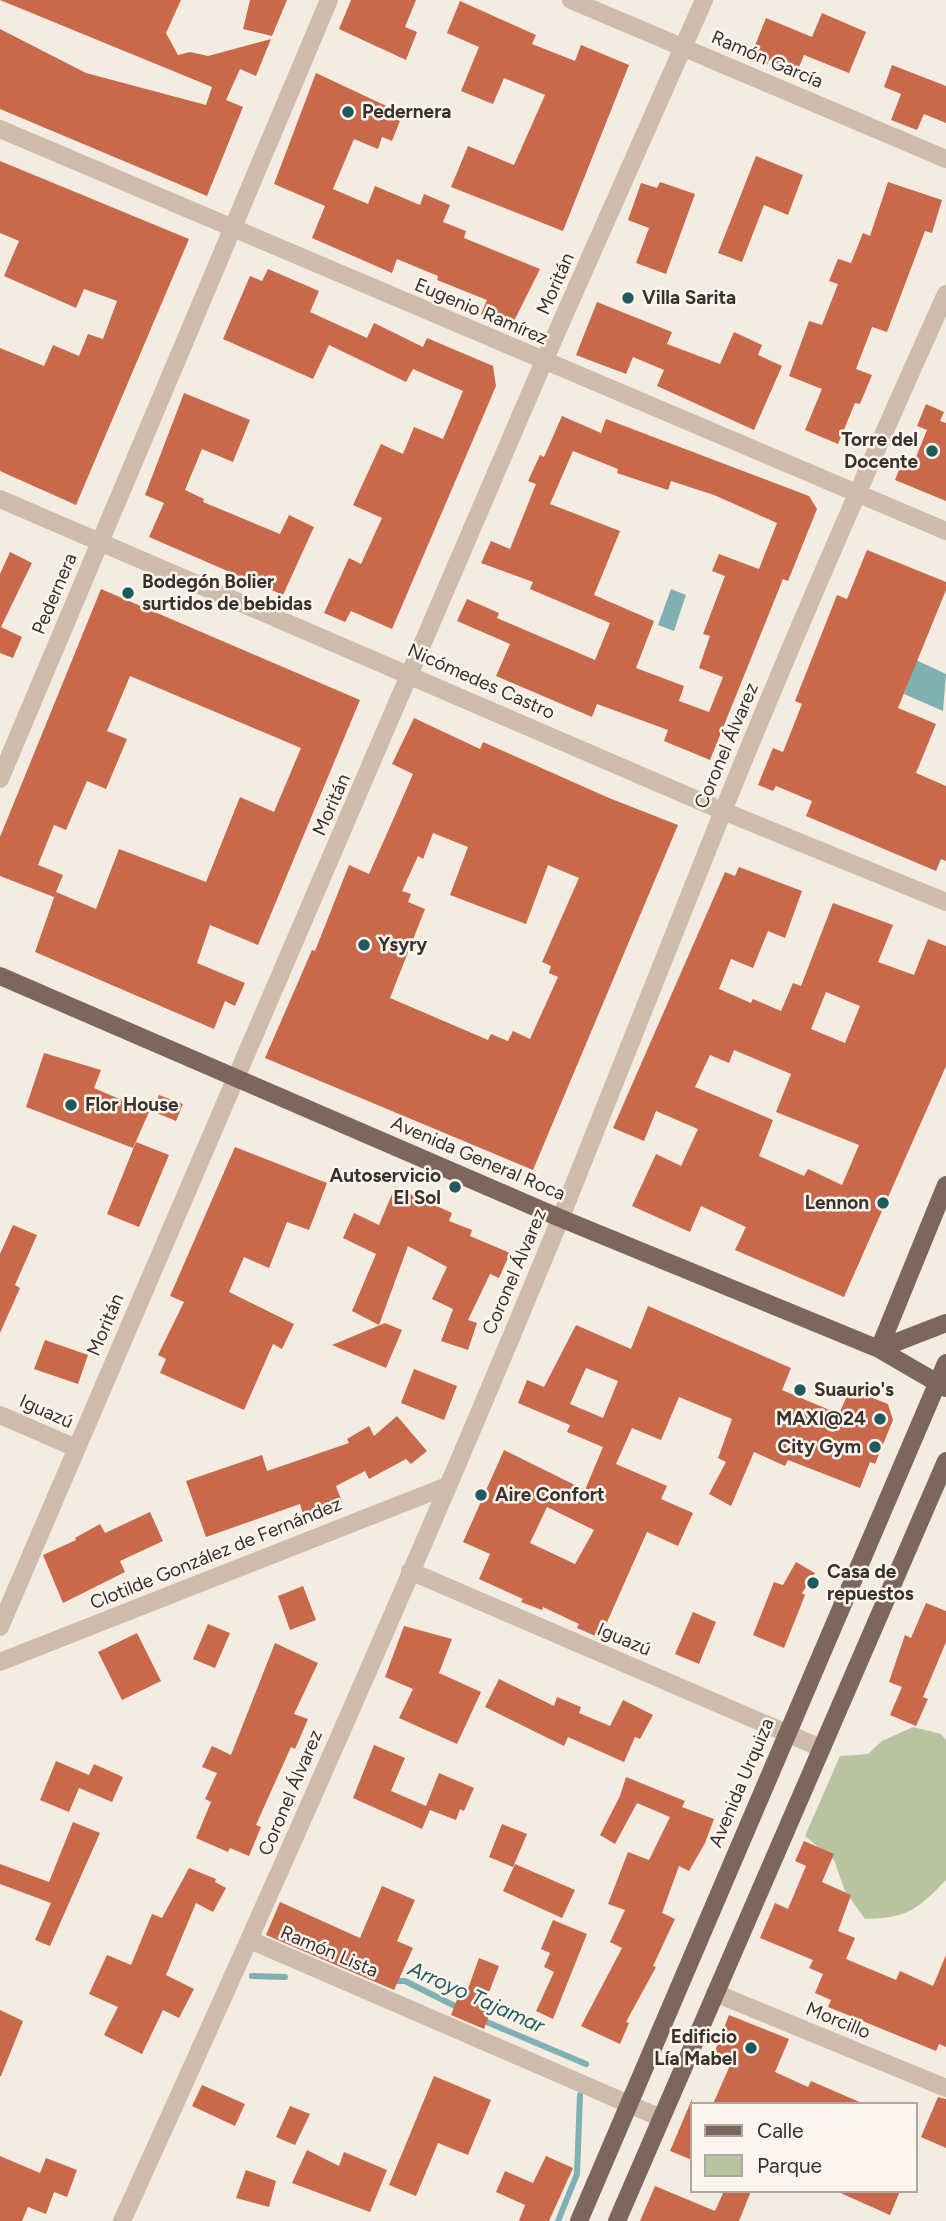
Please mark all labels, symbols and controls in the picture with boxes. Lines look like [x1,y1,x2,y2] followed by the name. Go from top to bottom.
[708,26,826,94] street label: Ramón García
[362,101,451,123] place label: Pedernera
[340,104,356,120] marker: Pedernera
[532,250,580,318] street label: Moritán
[411,274,551,350] street label: Eugenio Ramírez
[642,287,736,309] place label: Villa Sarita
[620,290,636,306] marker: Villa Sarita
[841,429,918,473] place label: Torre del Docente
[924,443,940,459] marker: Torre del Docente
[28,550,82,638] street label: Pedernera
[142,571,312,615] place label: Bodegón Bolier surtidos de bebidas
[120,585,136,601] marker: Bodegón Bolier surtidos de bebidas
[404,639,558,725] street label: Nicómedes Castro
[690,680,764,812] street label: Coronel Álvarez
[308,771,356,839] street label: Moritán
[378,934,427,956] place label: Ysyry
[356,937,372,953] marker: Ysyry
[85,1094,178,1116] place label: Flor House
[63,1097,79,1113] marker: Flor House
[388,1112,568,1206] street label: Avenida General Roca
[330,1165,441,1209] place label: Autoservicio El Sol
[447,1179,463,1195] marker: Autoservicio El Sol
[805,1192,869,1214] place label: Lennon
[875,1195,891,1211] marker: Lennon
[478,1206,552,1338] street label: Coronel Álvarez
[83,1290,129,1360] street label: Moritán
[814,1379,894,1401] place label: Suaurio's
[792,1382,808,1398] marker: Suaurio's
[16,1390,76,1434] street label: Iguazú
[776,1408,866,1430] place label: MAXI@24
[872,1411,888,1427] marker: MAXI@24
[778,1436,861,1458] place label: City Gym
[867,1439,883,1455] marker: City Gym
[495,1484,605,1506] place label: Aire Confort
[473,1487,489,1503] marker: Aire Confort
[87,1493,345,1615] street label: Clotilde González de Fernández
[827,1561,914,1605] place label: Casa de repuestos
[805,1575,821,1591] marker: Casa de repuestos
[594,1618,654,1662] street label: Iguazú
[705,1715,779,1851] street label: Avenida Urquiza
[254,1727,328,1859] street label: Coronel Álvarez
[277,1921,381,1983] street label: Ramón Lista
[404,1957,548,2039] water label: Arroyo Tajamar
[802,1998,874,2044] street label: Morcillo
[654,2026,737,2070] place label: Edificio Lía Mabel
[743,2040,759,2056] marker: Edificio Lía Mabel
[690,2102,918,2193] legend
[757,2118,804,2143] text: Calle
[757,2153,822,2178] text: Parque

